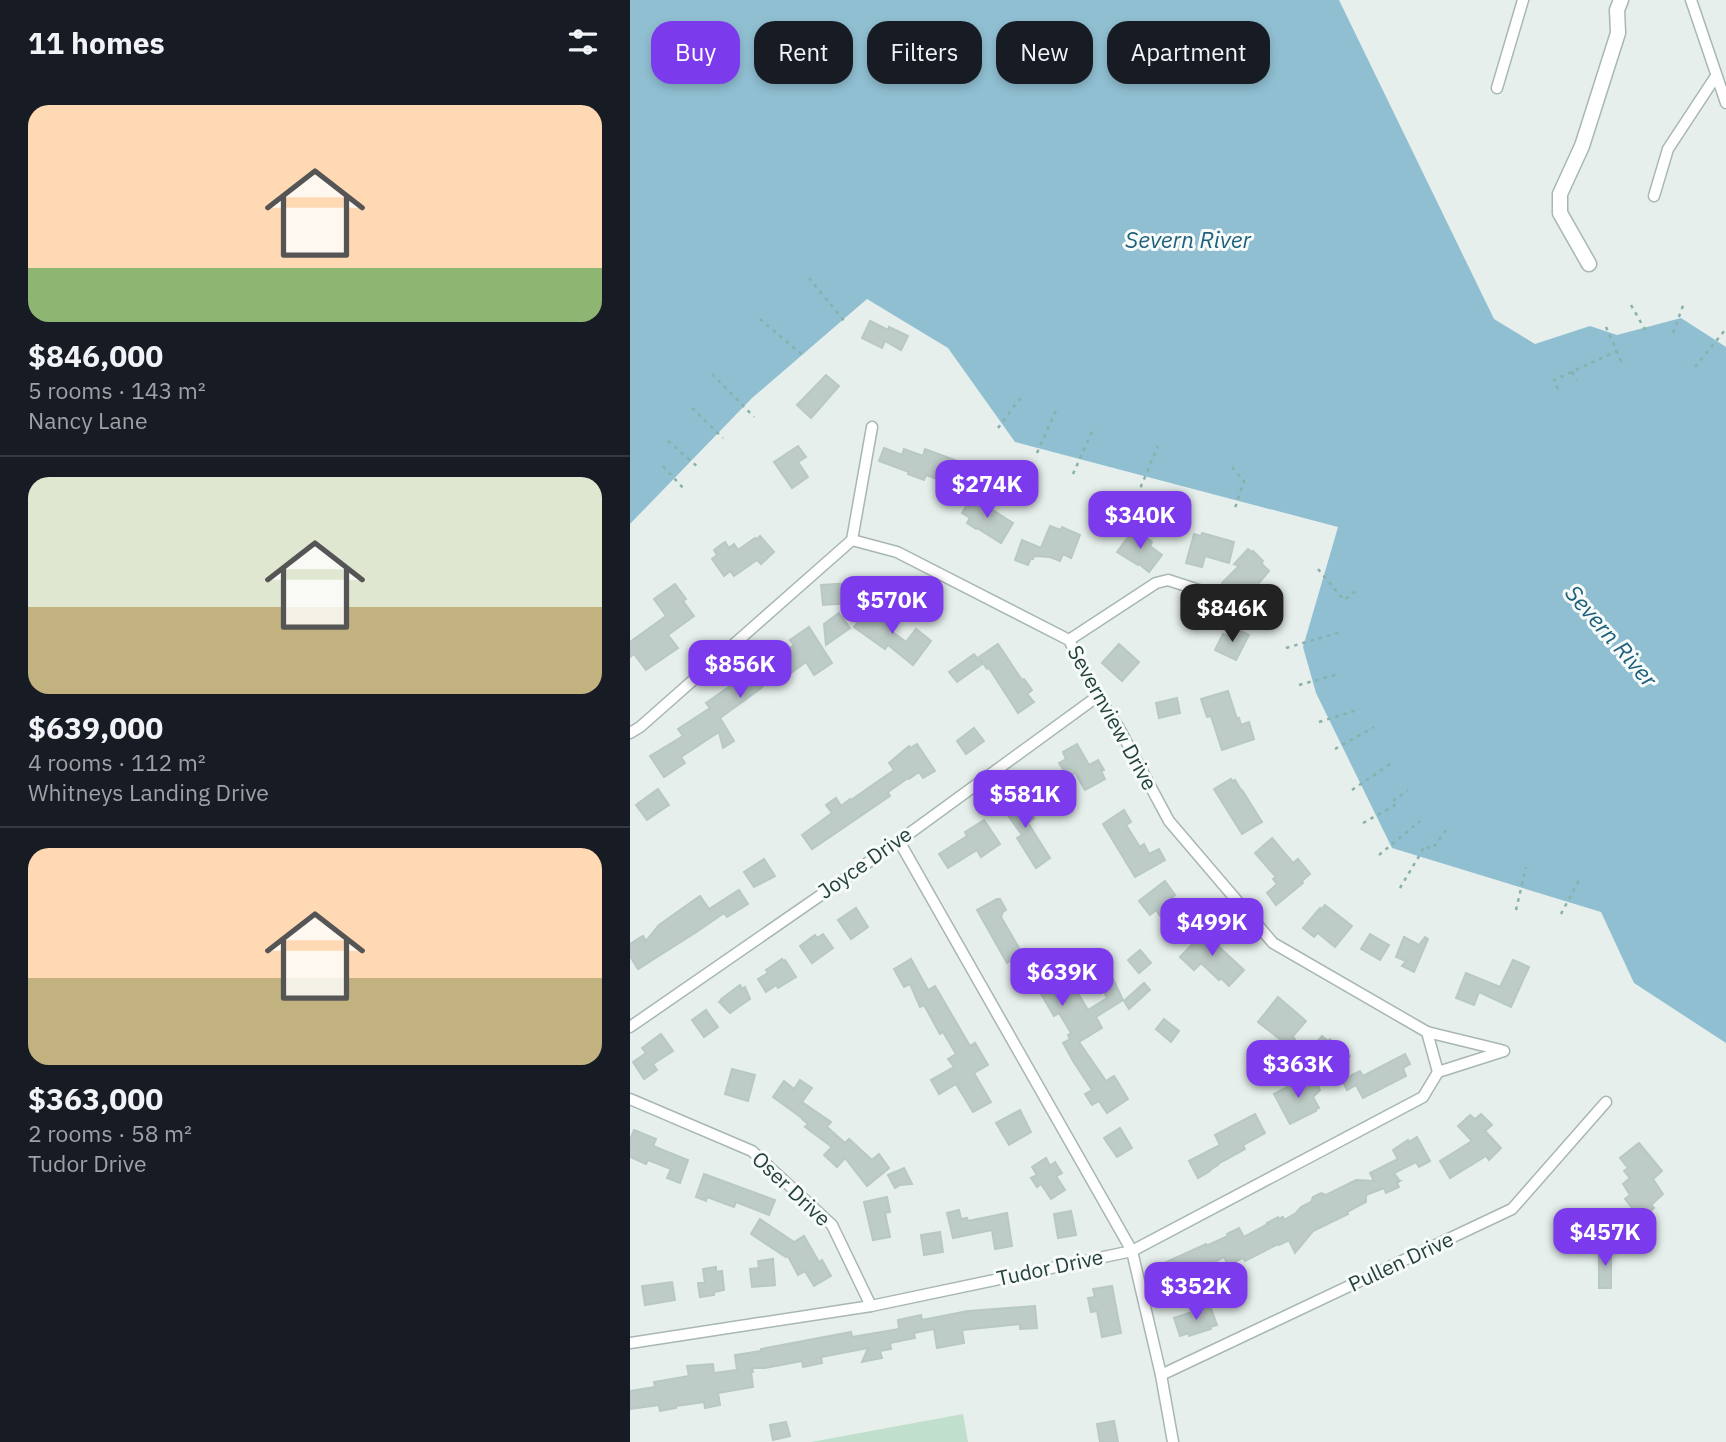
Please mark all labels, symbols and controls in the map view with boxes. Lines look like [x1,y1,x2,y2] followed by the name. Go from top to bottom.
[651,21,740,84] chip: Buy
[754,21,853,84] chip: Rent
[867,21,982,84] chip: Filters
[996,21,1093,84] chip: New
[1107,21,1270,84] chip: Apartment
[28,23,165,62] text: 11 homes
[564,23,602,61] icon: filters
[252,150,378,276] icon: home
[1125,224,1252,254] water label: Severn River
[28,336,163,375] text: $846,000
[28,375,206,405] text: 5 rooms · 143 m²
[28,405,148,435] text: Nancy Lane
[938,461,1036,520] pin: $274K
[951,468,1023,498] text: $274K
[1091,491,1189,551] pin: $340K
[1104,499,1176,529] text: $340K
[252,522,378,648] icon: home
[843,576,941,636] pin: $570K
[1559,578,1665,693] water label: Severn River
[856,584,928,614] text: $570K
[1183,584,1281,644] pin: $846K
[1196,592,1268,622] text: $846K
[691,640,789,700] pin: $856K
[1061,640,1164,795] street label: Severnview Drive
[704,648,776,678] text: $856K
[28,708,163,747] text: $639,000
[28,747,206,777] text: 4 rooms · 112 m²
[976,770,1074,830] pin: $581K
[28,777,269,807] text: Whitneys Landing Drive
[989,778,1061,808] text: $581K
[812,820,917,905] street label: Joyce Drive
[252,893,378,1019] icon: home
[1163,898,1261,958] pin: $499K
[1176,906,1248,936] text: $499K
[1013,948,1111,1008] pin: $639K
[1026,956,1098,986] text: $639K
[1249,1040,1347,1100] pin: $363K
[1262,1048,1334,1078] text: $363K
[28,1079,163,1118] text: $363,000
[28,1118,192,1148] text: 2 rooms · 58 m²
[746,1145,837,1232] street label: Oser Drive
[28,1148,147,1178] text: Tudor Drive
[1556,1208,1654,1268] pin: $457K
[1569,1216,1641,1246] text: $457K
[1343,1224,1458,1298] street label: Pullen Drive
[994,1242,1106,1292] street label: Tudor Drive
[1147,1262,1245,1322] pin: $352K
[1160,1270,1232,1300] text: $352K

